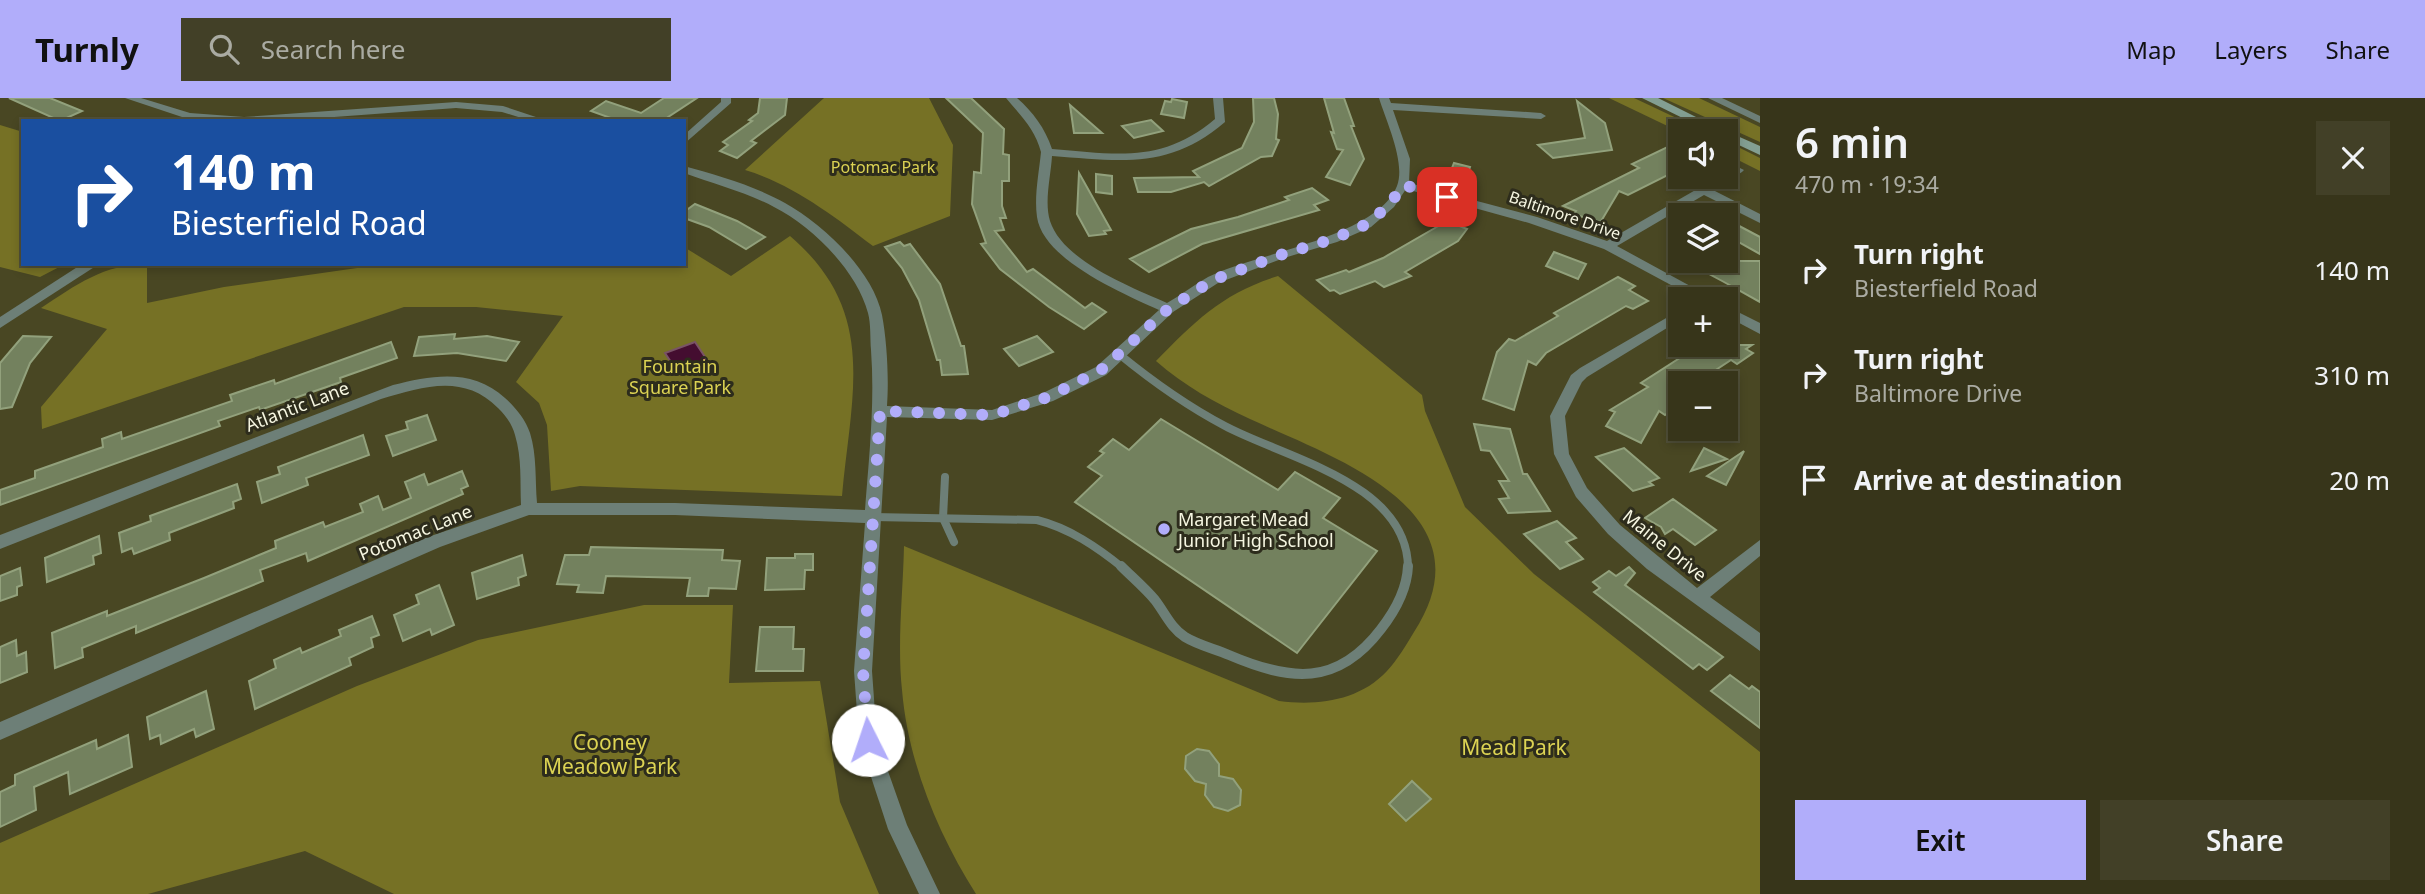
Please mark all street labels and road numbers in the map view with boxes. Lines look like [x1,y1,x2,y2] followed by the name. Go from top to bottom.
[1506,186,1624,244] street label: Baltimore Drive
[242,375,352,437] street label: Atlantic Lane
[355,498,475,566] street label: Potomac Lane
[1618,504,1712,586] street label: Maine Drive

